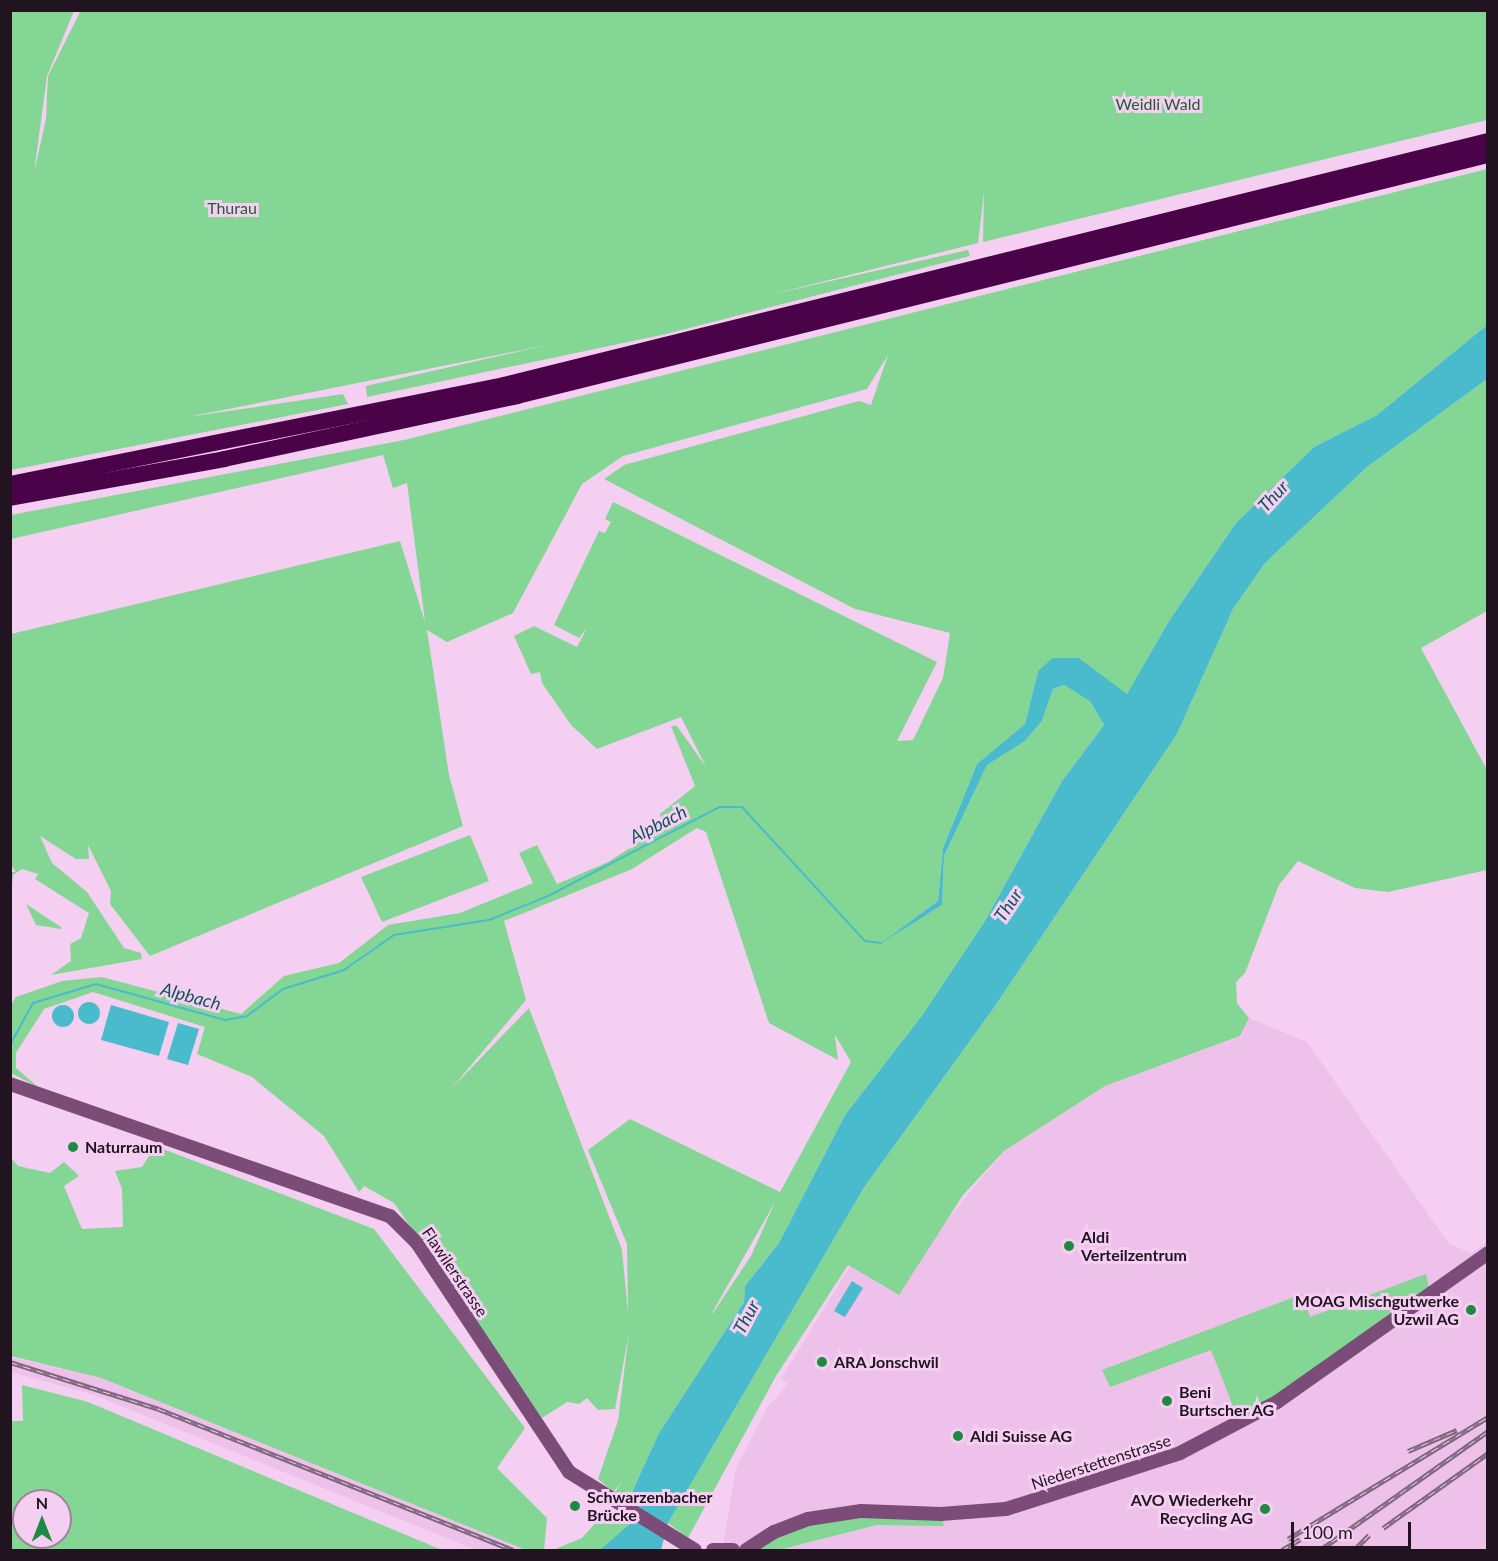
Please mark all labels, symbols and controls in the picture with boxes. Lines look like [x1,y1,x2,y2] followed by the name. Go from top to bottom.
[1116,94,1200,114] park label: Weidli Wald
[207,198,257,218] park label: Thurau
[1253,476,1293,516] water label: Thur
[626,800,690,848] water label: Alpbach
[989,884,1027,926] water label: Thur
[159,978,223,1014] water label: Alpbach
[85,1137,162,1157] place label: Naturraum
[66,1140,80,1154] marker: Naturraum
[418,1224,492,1320] street label: Flawilerstrasse
[1081,1227,1187,1265] place label: Aldi Verteilzentrum
[1062,1239,1076,1253] marker: Aldi Verteilzentrum
[1295,1291,1459,1329] place label: MOAG Mischgutwerke Uzwil AG
[728,1297,764,1337] water label: Thur
[1464,1303,1478,1317] marker: MOAG Mischgutwerke Uzwil AG
[834,1352,940,1372] place label: ARA Jonschwil
[815,1355,829,1369] marker: ARA Jonschwil
[1179,1382,1275,1420] place label: Beni Burtscher AG
[1160,1394,1174,1408] marker: Beni Burtscher AG
[970,1426,1073,1446] place label: Aldi Suisse AG
[951,1429,965,1443] marker: Aldi Suisse AG
[1029,1430,1173,1494] street label: Niederstettenstrasse
[587,1487,712,1525] place label: Schwarzenbacher Brücke
[12,1489,72,1549] north arrow
[1131,1490,1253,1528] place label: AVO Wiederkehr Recycling AG
[36,1493,48,1512] text: N
[568,1499,582,1513] marker: Schwarzenbacher Brücke
[1258,1502,1272,1516] marker: AVO Wiederkehr Recycling AG
[1294,1510,1414,1548] scale bar
[1302,1521,1353,1543] text: 100 m

